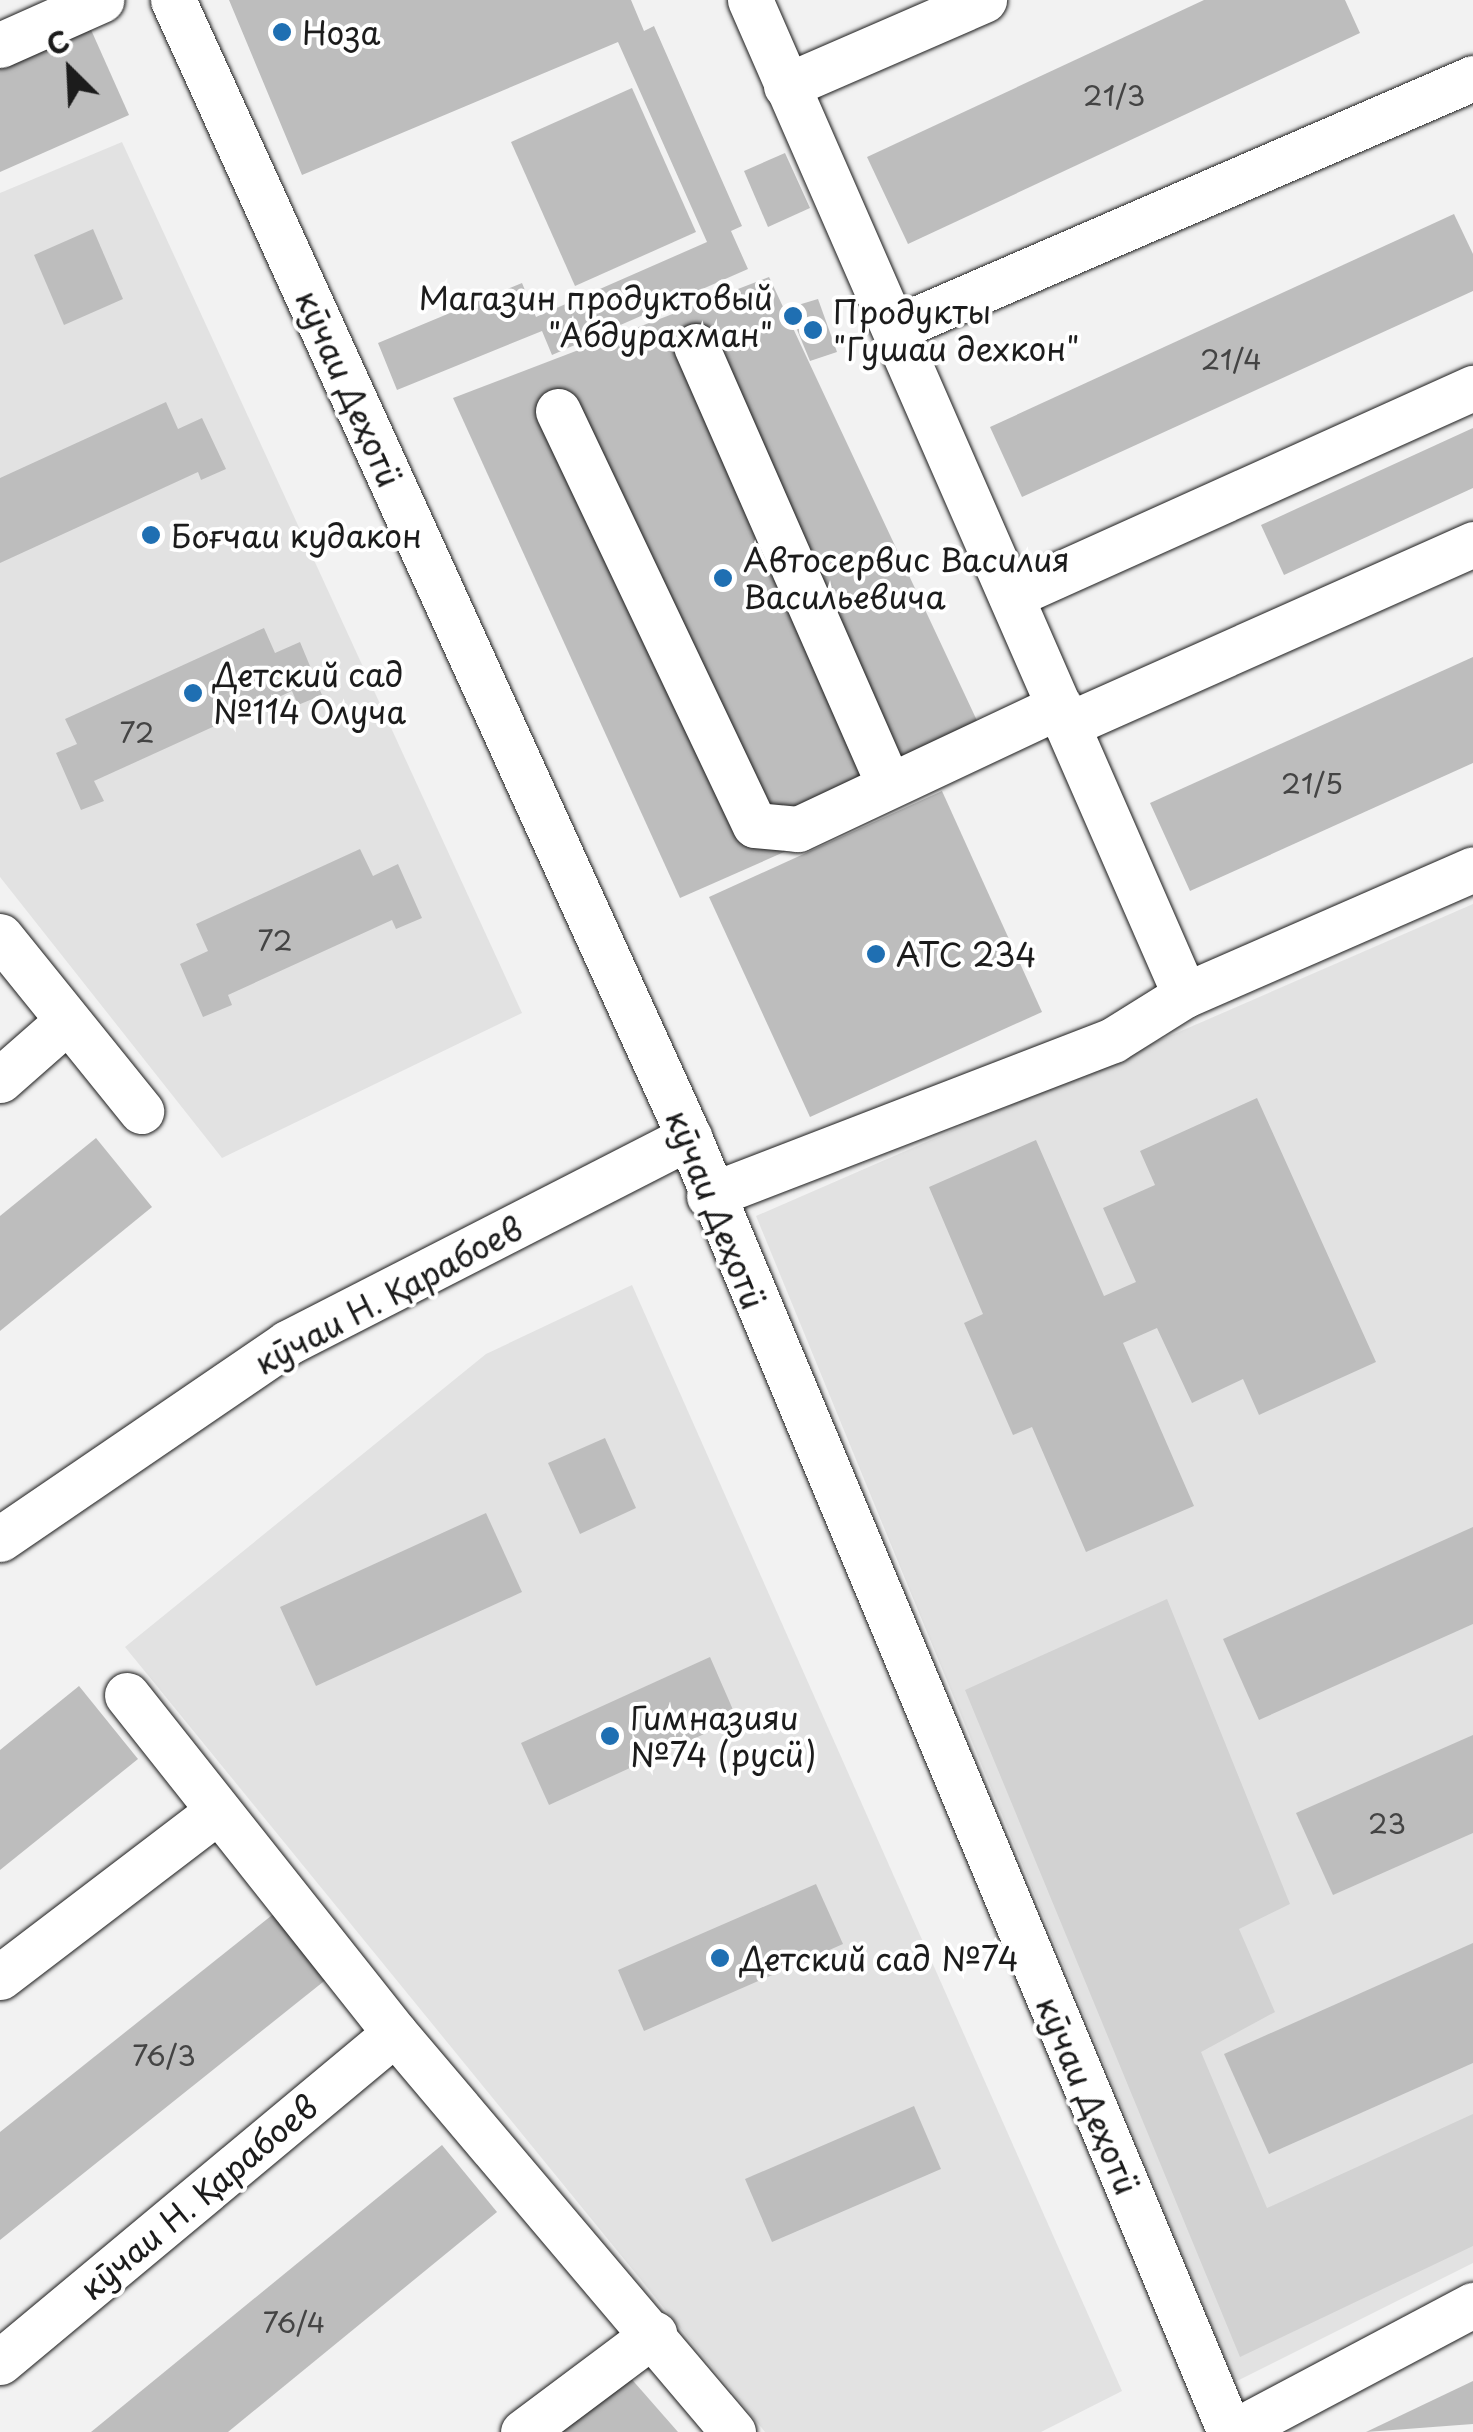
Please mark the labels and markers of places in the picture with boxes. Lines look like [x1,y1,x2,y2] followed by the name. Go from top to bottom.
[302,13,380,51] place label: Ноза
[271,21,293,43] marker: Ноза
[419,279,773,354] place label: Магазин продуктовый "Абдурахман"
[833,293,1080,368] place label: Продукты "Гушаи дехкон"
[782,305,804,327] marker: Магазин продуктовый "Абдурахман"
[802,319,824,341] marker: Продукты "Гушаи дехкон"
[171,516,422,554] place label: Боғчаи кудакон
[140,524,162,546] marker: Боғчаи кудакон
[743,541,1070,616] place label: Автосервис Василия Васильевича
[712,567,734,589] marker: Автосервис Василия Васильевича
[213,656,408,731] place label: Детский сад №114 Олуча
[182,682,204,704] marker: Детский сад №114 Олуча
[896,935,1038,973] place label: АТС 234
[865,943,887,965] marker: АТС 234
[630,1699,816,1774] place label: Гимназияи №74 (русӣ)
[599,1725,621,1747] marker: Гимназияи №74 (русӣ)
[740,1939,1021,1977] place label: Детский сад №74
[709,1947,731,1969] marker: Детский сад №74

